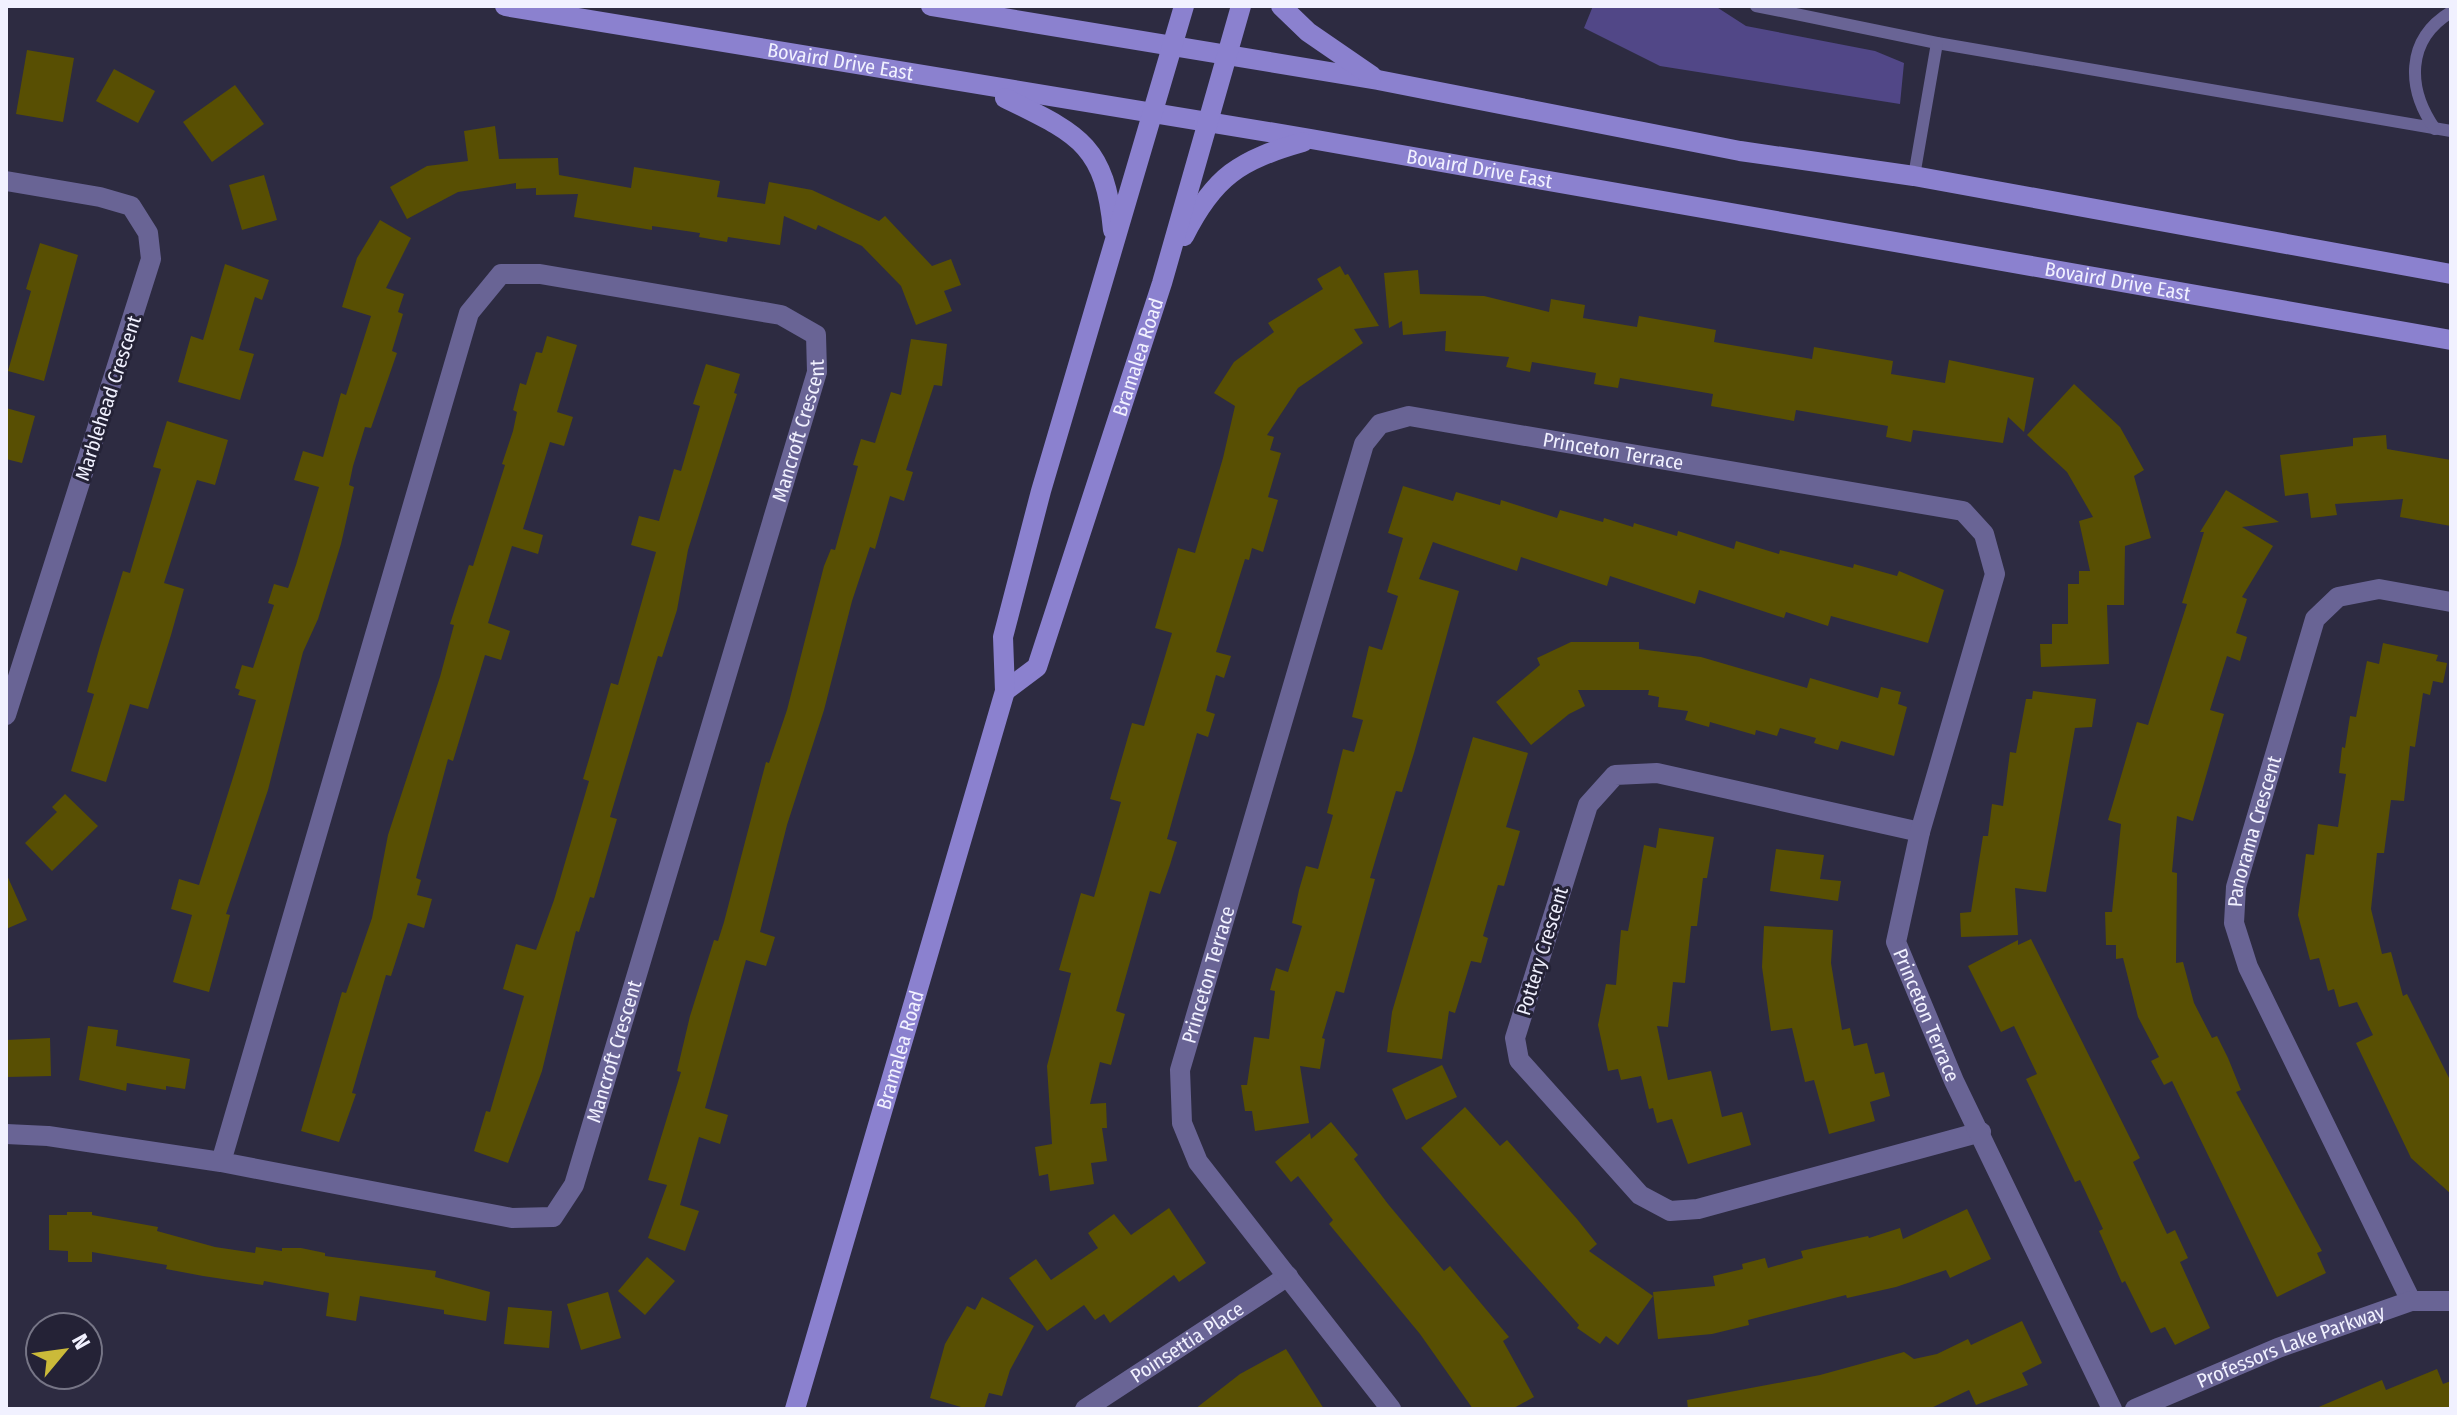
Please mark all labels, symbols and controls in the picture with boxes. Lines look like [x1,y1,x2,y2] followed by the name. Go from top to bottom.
[766,37,916,85] street label: Bovaird Drive East
[1405,144,1555,193] street label: Bovaird Drive East
[2043,257,2193,306] street label: Bovaird Drive East
[1107,295,1168,419] street label: Bramalea Road
[70,312,146,483] street label: Marblehead Crescent
[767,359,829,505] street label: Mancroft Crescent
[1541,427,1685,475] street label: Princeton Terrace
[2223,752,2286,908] street label: Panorama Crescent
[1511,883,1573,1018] street label: Pottery Crescent
[1176,903,1240,1046] street label: Princeton Terrace
[1888,945,1965,1085] street label: Princeton Terrace
[581,977,647,1126] street label: Mancroft Crescent
[871,988,929,1112] street label: Bramalea Road
[1126,1296,1248,1388] street label: Poinsettia Place
[2193,1299,2388,1393] street label: Professors Lake Parkway
[24,1311,104,1391] north arrow
[66,1329,96,1354] text: N

